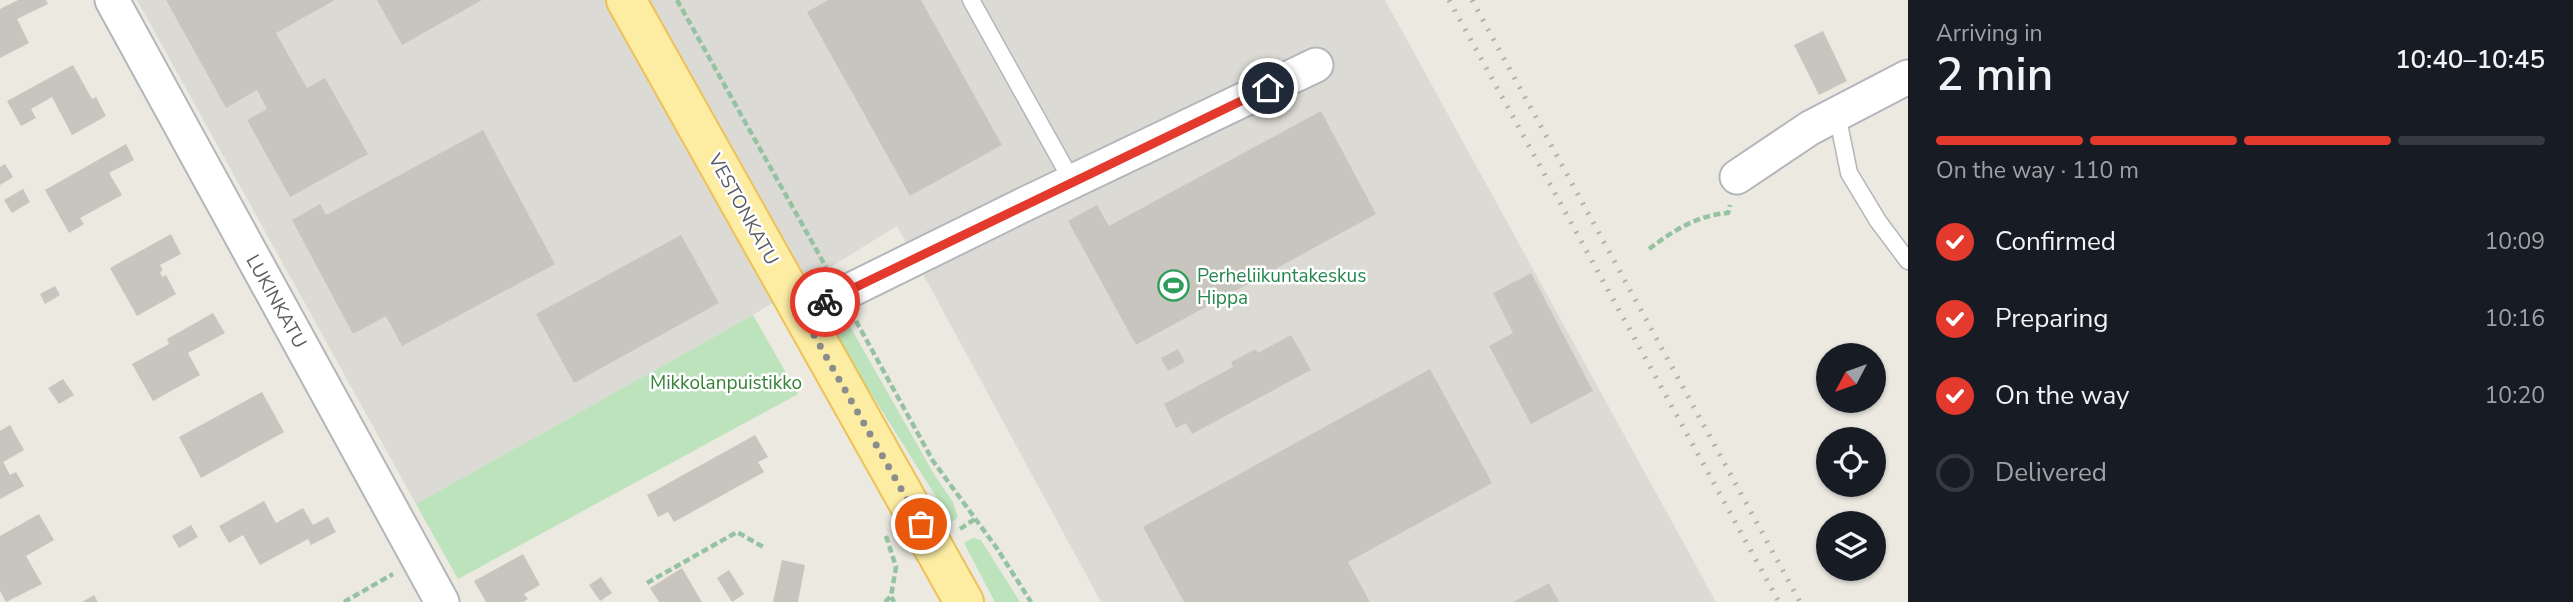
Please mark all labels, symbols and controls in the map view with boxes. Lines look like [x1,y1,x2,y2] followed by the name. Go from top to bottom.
[1936,18,2043,49] text: Arriving in
[2395,42,2545,77] text: 10:40–10:45
[1936,43,2053,106] text: 2 min
[1238,58,1298,118] pin
[1249,69,1287,107] icon: home
[701,148,784,270] street label: VESTONKATU
[1936,155,2139,186] text: On the way · 110 m
[1936,223,1974,261] icon: check
[1995,224,2116,259] text: Confirmed
[2485,226,2545,257] text: 10:09
[240,250,313,353] street label: LUKINKATU
[1197,263,1366,311] place label: Perheliikuntakeskus Hippa
[790,267,860,337] courier
[1157,269,1191,303] sports icon: Perheliikuntakeskus Hippa
[806,283,844,321] icon: bike
[1936,300,1974,338] icon: check
[1995,301,2108,336] text: Preparing
[2485,303,2545,334] text: 10:16
[1816,343,1886,413] north arrow
[1816,343,1886,581] map controls
[650,370,802,396] park label: Mikkolanpuistikko
[1936,377,1974,415] icon: check
[1995,378,2129,413] text: On the way
[2485,380,2545,411] text: 10:20
[1816,427,1886,497] button: locate
[1995,455,2107,490] text: Delivered
[891,494,951,554] pin
[902,505,940,543] icon: bag
[1816,511,1886,581] button: layers

